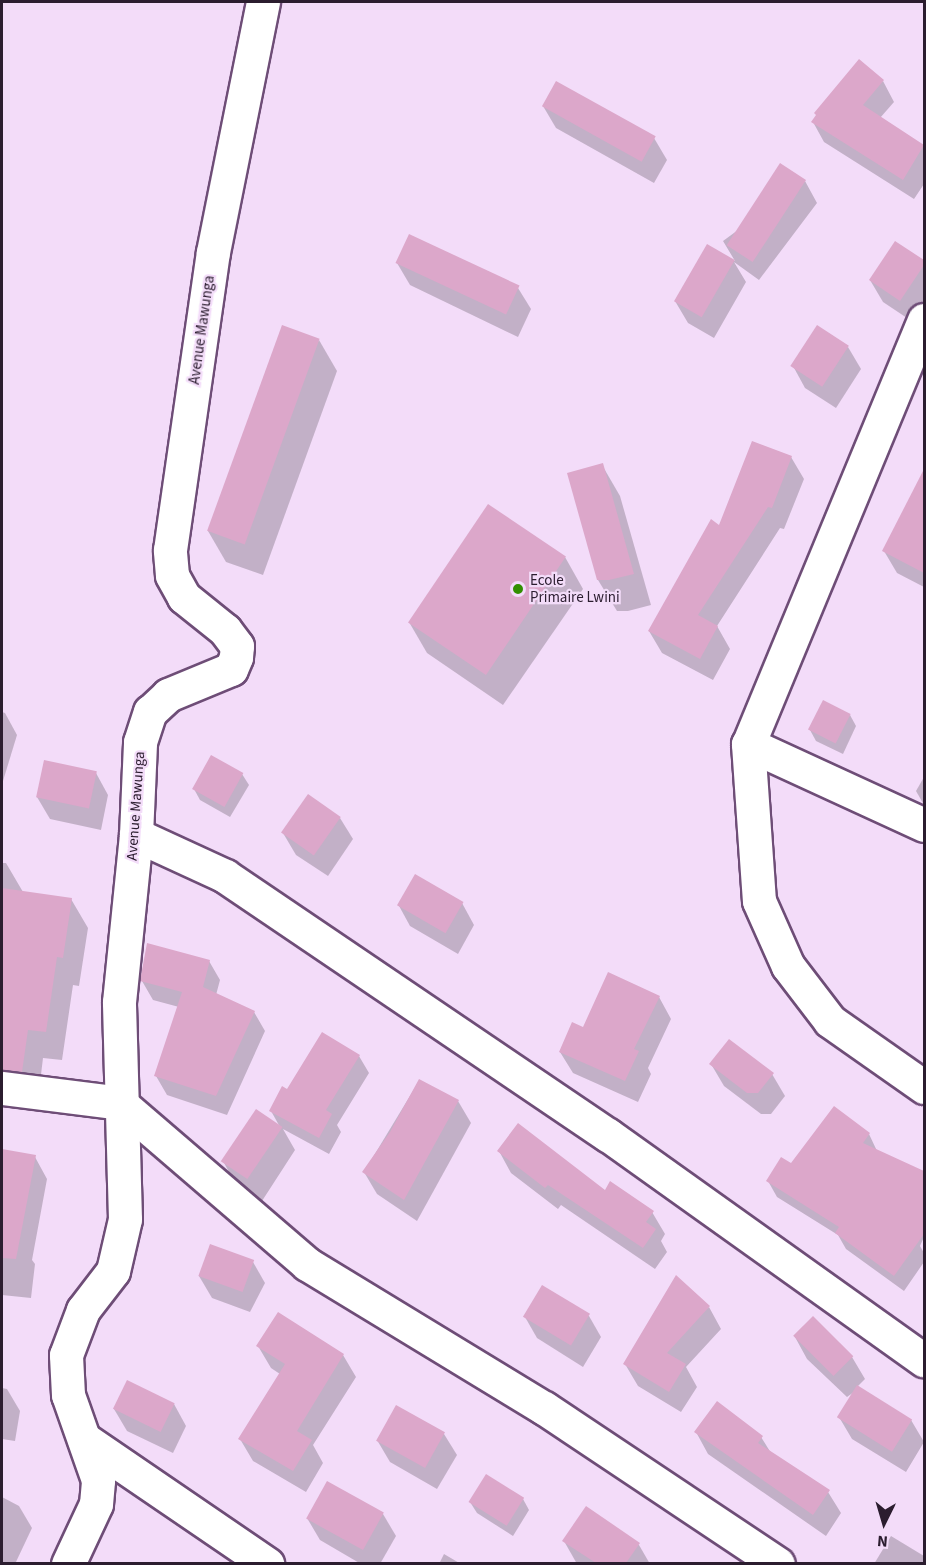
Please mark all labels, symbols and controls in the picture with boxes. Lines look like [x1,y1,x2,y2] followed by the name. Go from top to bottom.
[185,274,219,386] street label: Avenue Mawunga
[530,571,620,606] place label: Ecole Primaire Lwini
[511,582,525,596] marker: Ecole Primaire Lwini
[123,751,149,861] street label: Avenue Mawunga
[854,1493,914,1553] north arrow
[876,1530,889,1552] text: N

